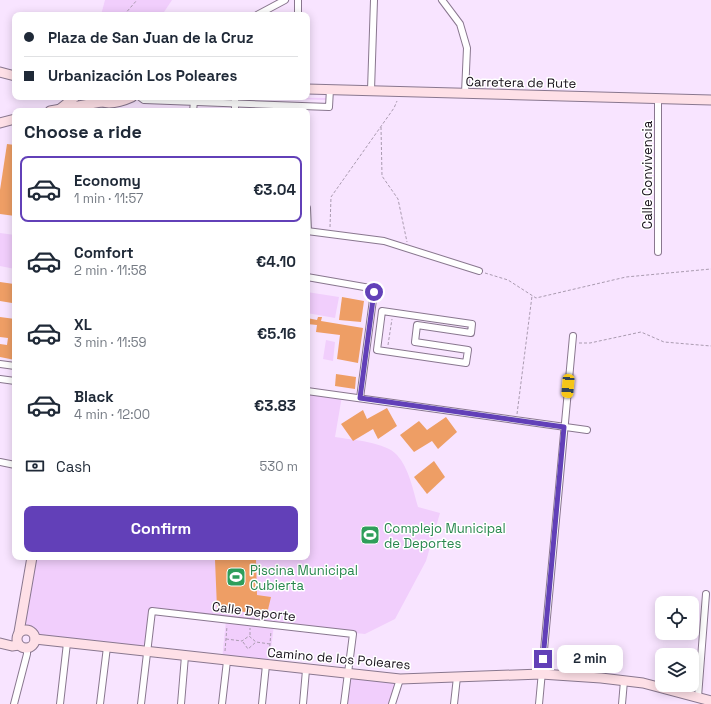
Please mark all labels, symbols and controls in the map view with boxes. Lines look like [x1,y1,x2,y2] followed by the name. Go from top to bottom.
[48,28,254,47] text: Plaza de San Juan de la Cruz
[48,66,237,85] text: Urbanización Los Poleares
[465,73,577,92] street label: Carretera de Rute
[24,120,142,143] text: Choose a ride
[639,120,656,229] street label: Calle Convivencia
[26,171,62,207] icon: car
[74,171,141,190] text: Economy
[253,180,296,199] text: €3.04
[74,190,143,207] text: 1 min · 11:57
[26,243,62,279] icon: car
[74,243,134,262] text: Comfort
[256,252,296,271] text: €4.10
[74,262,147,279] text: 2 min · 11:58
[365,283,383,301] route start
[26,315,62,351] icon: car
[74,315,92,334] text: XL
[257,324,296,343] text: €5.16
[74,334,147,351] text: 3 min · 11:59
[561,374,575,398] car
[26,387,62,423] icon: car
[74,387,114,406] text: Black
[254,396,296,415] text: €3.83
[74,406,150,423] text: 4 min · 12:00
[24,455,46,477] icon: cash
[56,457,91,476] text: Cash
[260,458,298,475] text: 530 m
[24,506,298,552] button: Confirm
[384,520,506,552] place label: Complejo Municipal de Deportes
[359,524,381,546] sports icon: Complejo Municipal de Deportes
[250,562,358,594] place label: Piscina Municipal Cubierta
[225,566,247,588] sports icon: Piscina Municipal Cubierta
[655,596,699,692] map controls
[655,596,699,640] button: locate
[211,598,297,625] street label: Calle Deporte
[267,644,411,673] street label: Camino de los Poleares
[557,645,623,673] callout: 2 min
[655,648,699,692] button: layers
[534,650,552,668] route end
[573,650,607,667] text: 2 min

